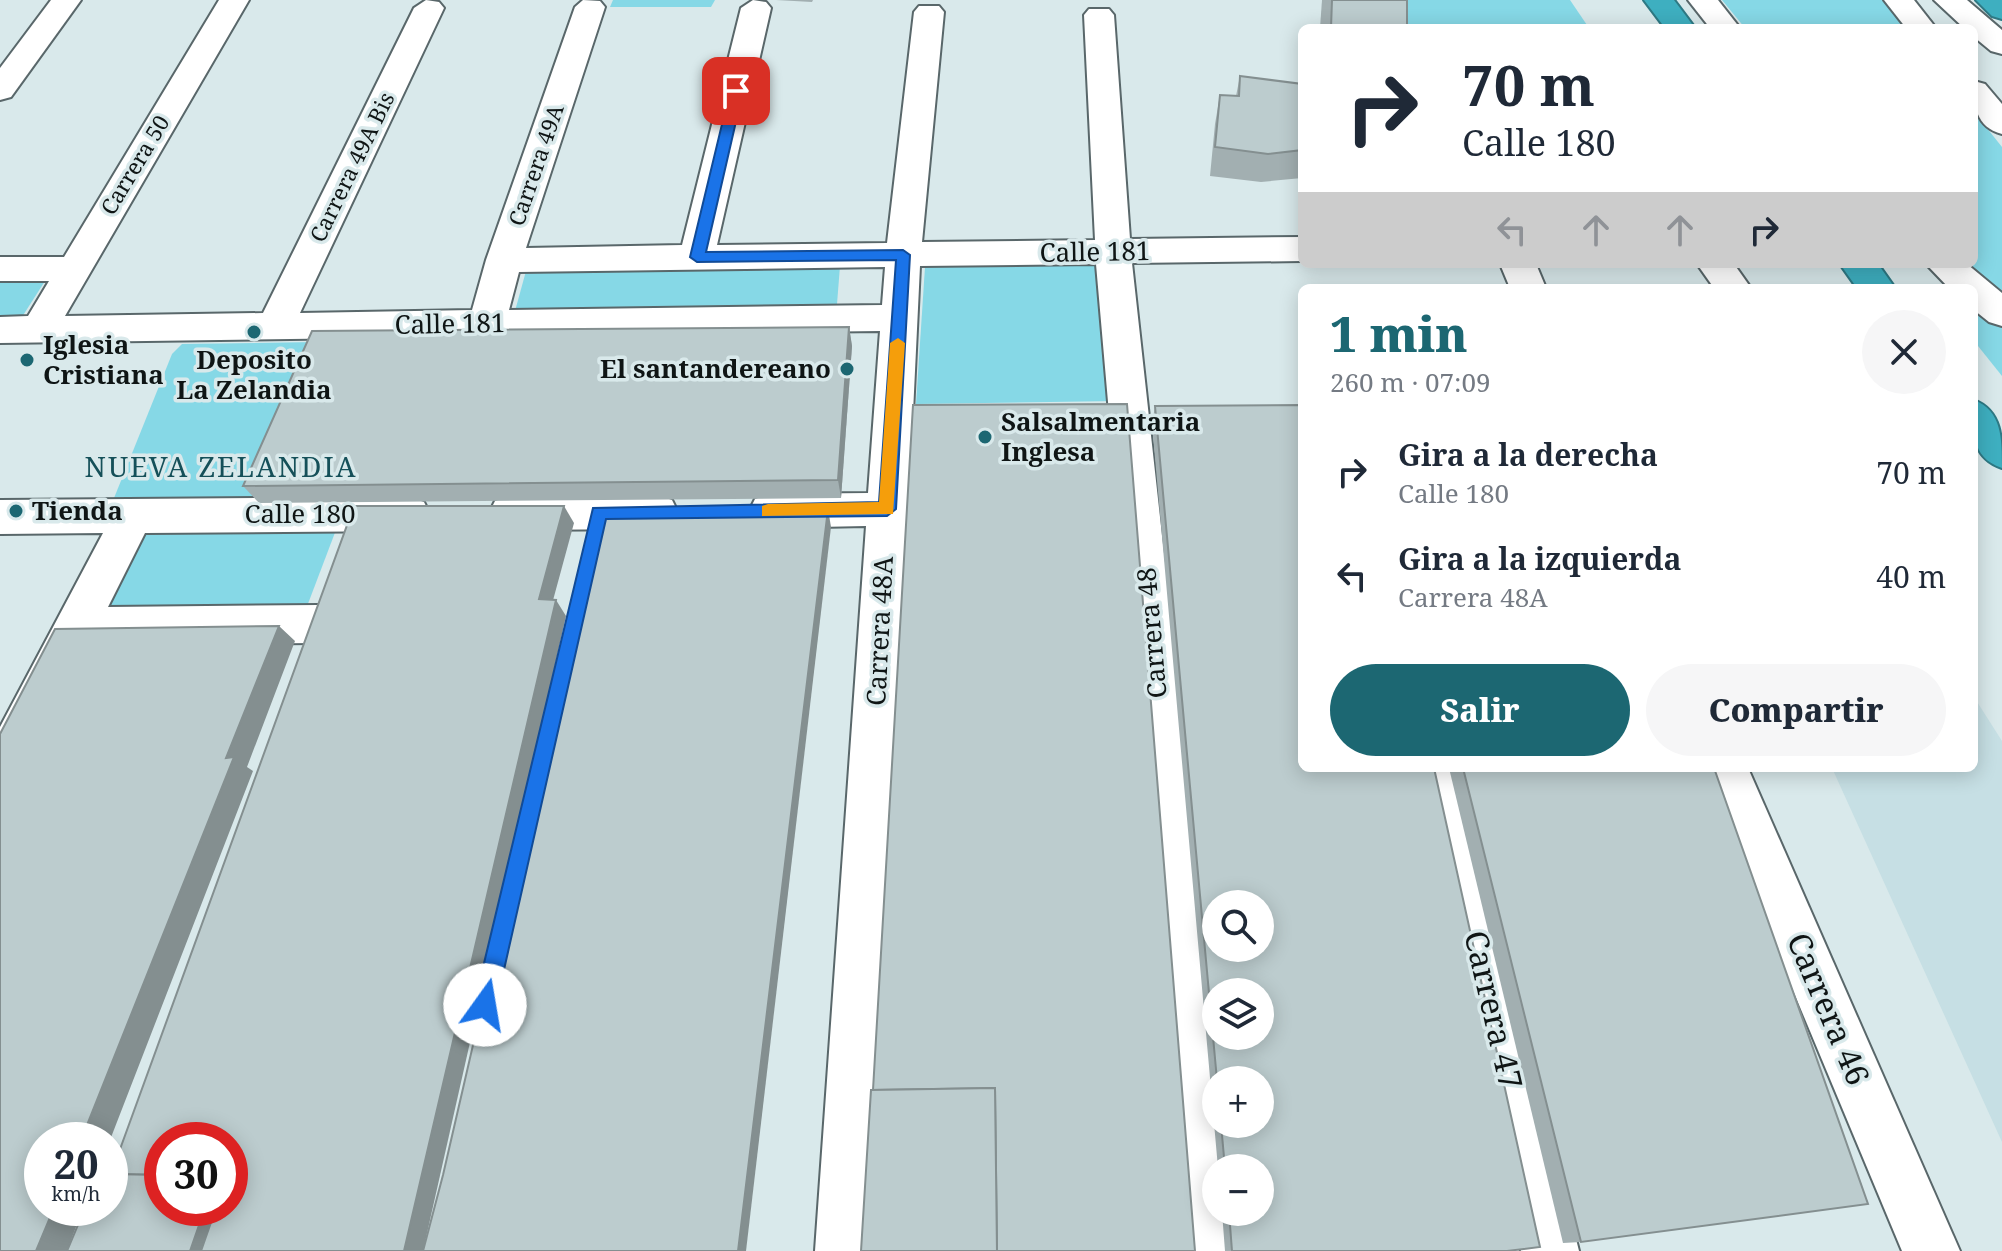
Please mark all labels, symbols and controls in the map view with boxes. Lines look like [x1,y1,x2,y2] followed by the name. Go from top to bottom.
[1462,46,1595,122] text: 70 m
[1330,56,1434,160] icon: right
[702,57,770,125] pin
[714,69,758,113] icon: arrive
[302,86,400,247] street label: Carrera 49A Bis
[500,100,570,229] street label: Carrera 49A
[93,109,176,220] street label: Carrera 50
[1462,118,1616,167] text: Calle 180
[1490,208,1534,252] icon: left
[1574,208,1618,252] icon: ahead
[1658,208,1702,252] icon: ahead
[1742,208,1786,252] icon: right
[1039,232,1151,270] street label: Calle 181
[1330,301,1468,366] text: 1 min
[394,304,506,342] street label: Calle 181
[1862,310,1946,394] button: close
[245,323,263,341] marker: Deposito La Zelandia
[43,326,164,392] place label: Iglesia Cristiana
[176,341,332,407] place label: Deposito La Zelandia
[600,350,831,386] place label: El santandereano
[18,351,36,369] marker: Iglesia Cristiana
[838,360,856,378] marker: El santandereano
[1330,364,1491,400] text: 260 m · 07:09
[1001,403,1200,469] place label: Salsalmentaria Inglesa
[976,428,994,446] marker: Salsalmentaria Inglesa
[1398,434,1658,475] text: Gira a la derecha
[85,447,357,485] district label: NUEVA ZELANDIA
[1330,450,1374,494] icon: right
[1876,452,1946,493] text: 70 m
[1398,475,1509,511] text: Calle 180
[32,492,123,528] place label: Tienda
[245,495,356,531] street label: Calle 180
[7,502,25,520] marker: Tienda
[1398,538,1681,579] text: Gira a la izquierda
[1330,554,1374,598] icon: left
[857,555,901,707] street label: Carrera 48A
[1876,556,1946,597] text: 40 m
[1127,566,1175,700] street label: Carrera 48
[1398,579,1548,615] text: Carrera 48A
[1330,664,1630,756] button: Salir
[1646,664,1946,756] button: Compartir
[1202,890,1274,1226] map controls
[1202,890,1274,962] button: search
[1455,926,1534,1093] street label: Carrera 47
[1778,926,1881,1091] street label: Carrera 46
[443,963,527,1047] position arrow
[1202,978,1274,1050] button: layers
[1202,1066,1274,1138] button: +
[144,1122,248,1226] speed limit sign: 30
[53,1136,99,1191] text: 20
[1202,1154,1274,1226] button: −
[51,1180,101,1207] text: km/h

